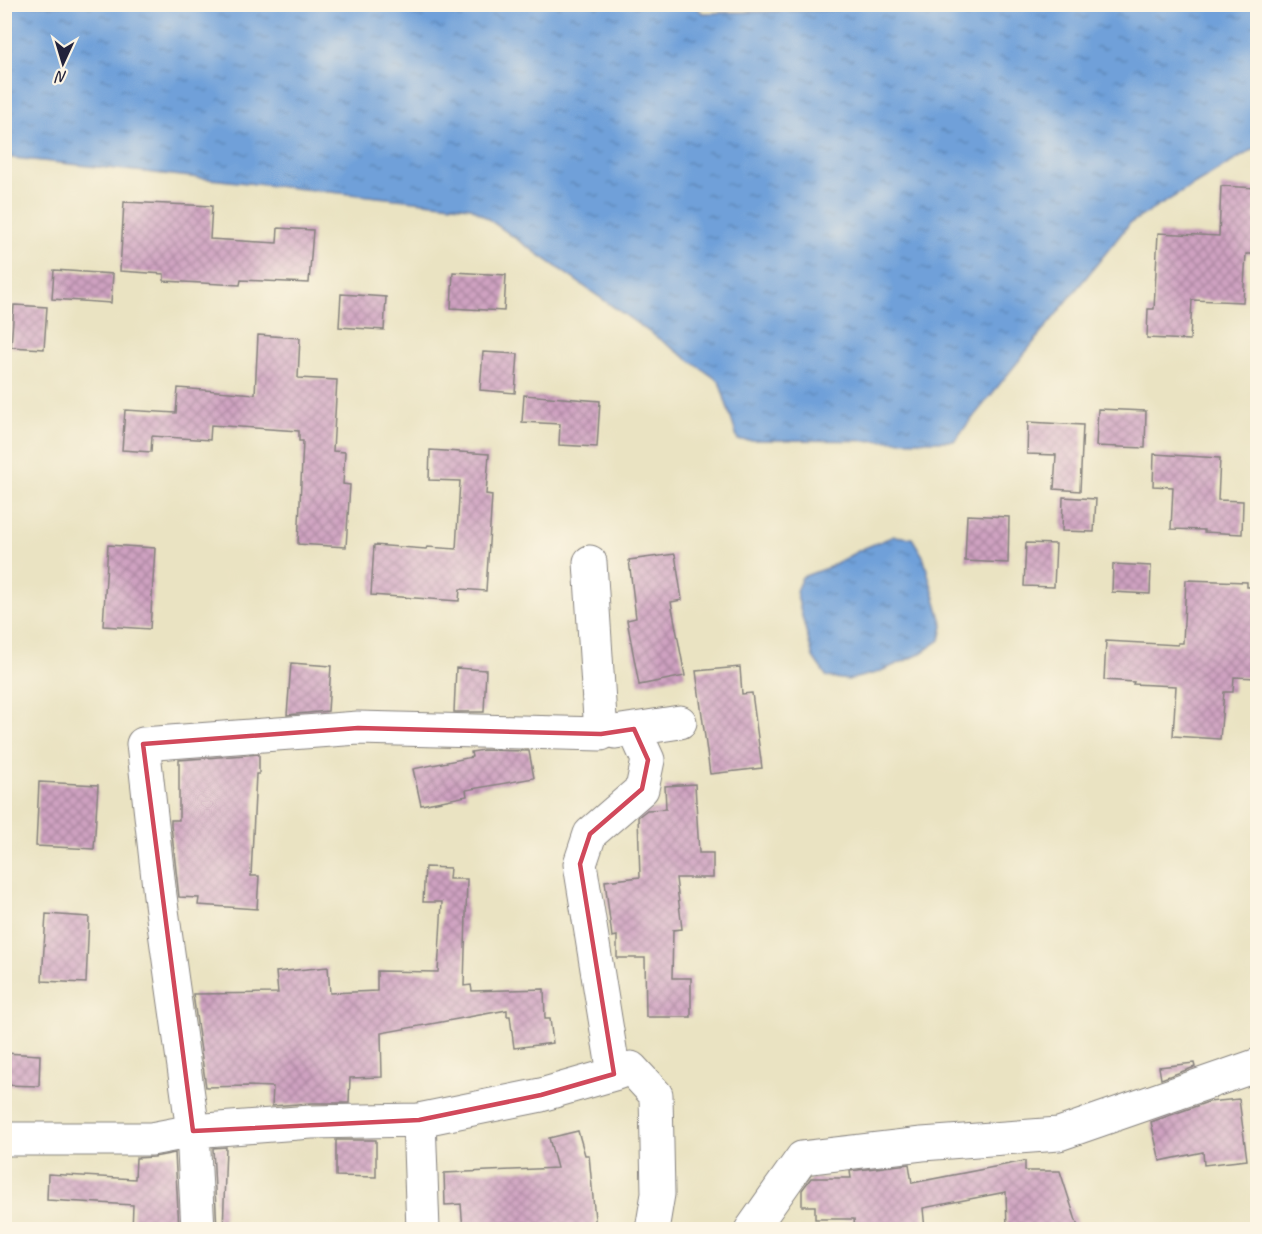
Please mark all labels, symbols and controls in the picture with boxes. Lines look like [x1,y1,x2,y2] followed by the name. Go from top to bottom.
[33,33,93,93] north arrow
[53,66,68,87] text: N

